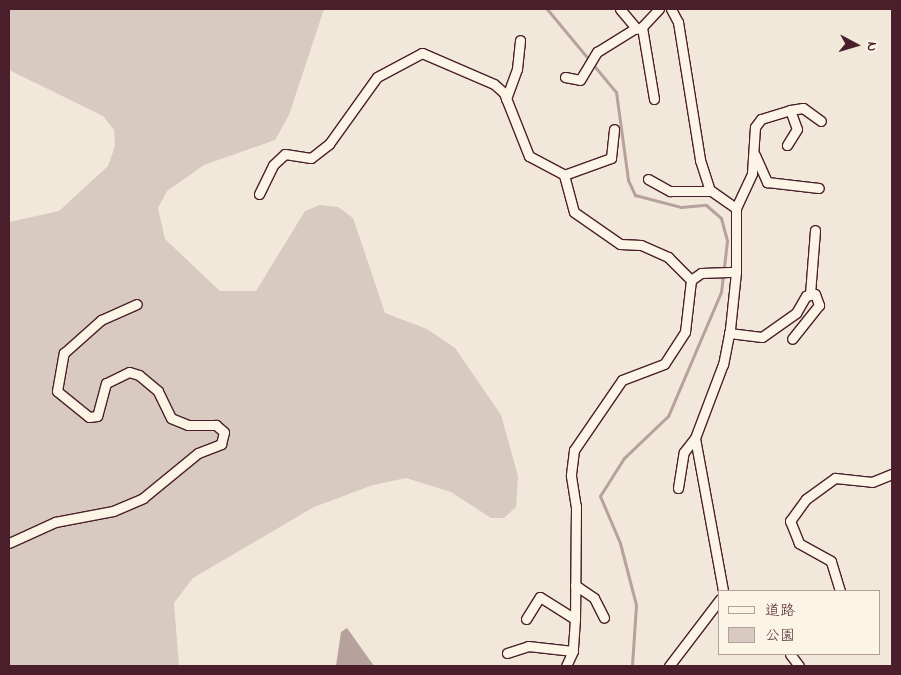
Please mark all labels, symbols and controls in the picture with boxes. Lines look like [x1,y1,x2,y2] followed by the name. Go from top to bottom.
[831,20,881,70] north arrow
[860,41,882,52] text: N
[718,590,881,655] legend
[765,600,795,622] text: 道路
[765,625,795,647] text: 公園

